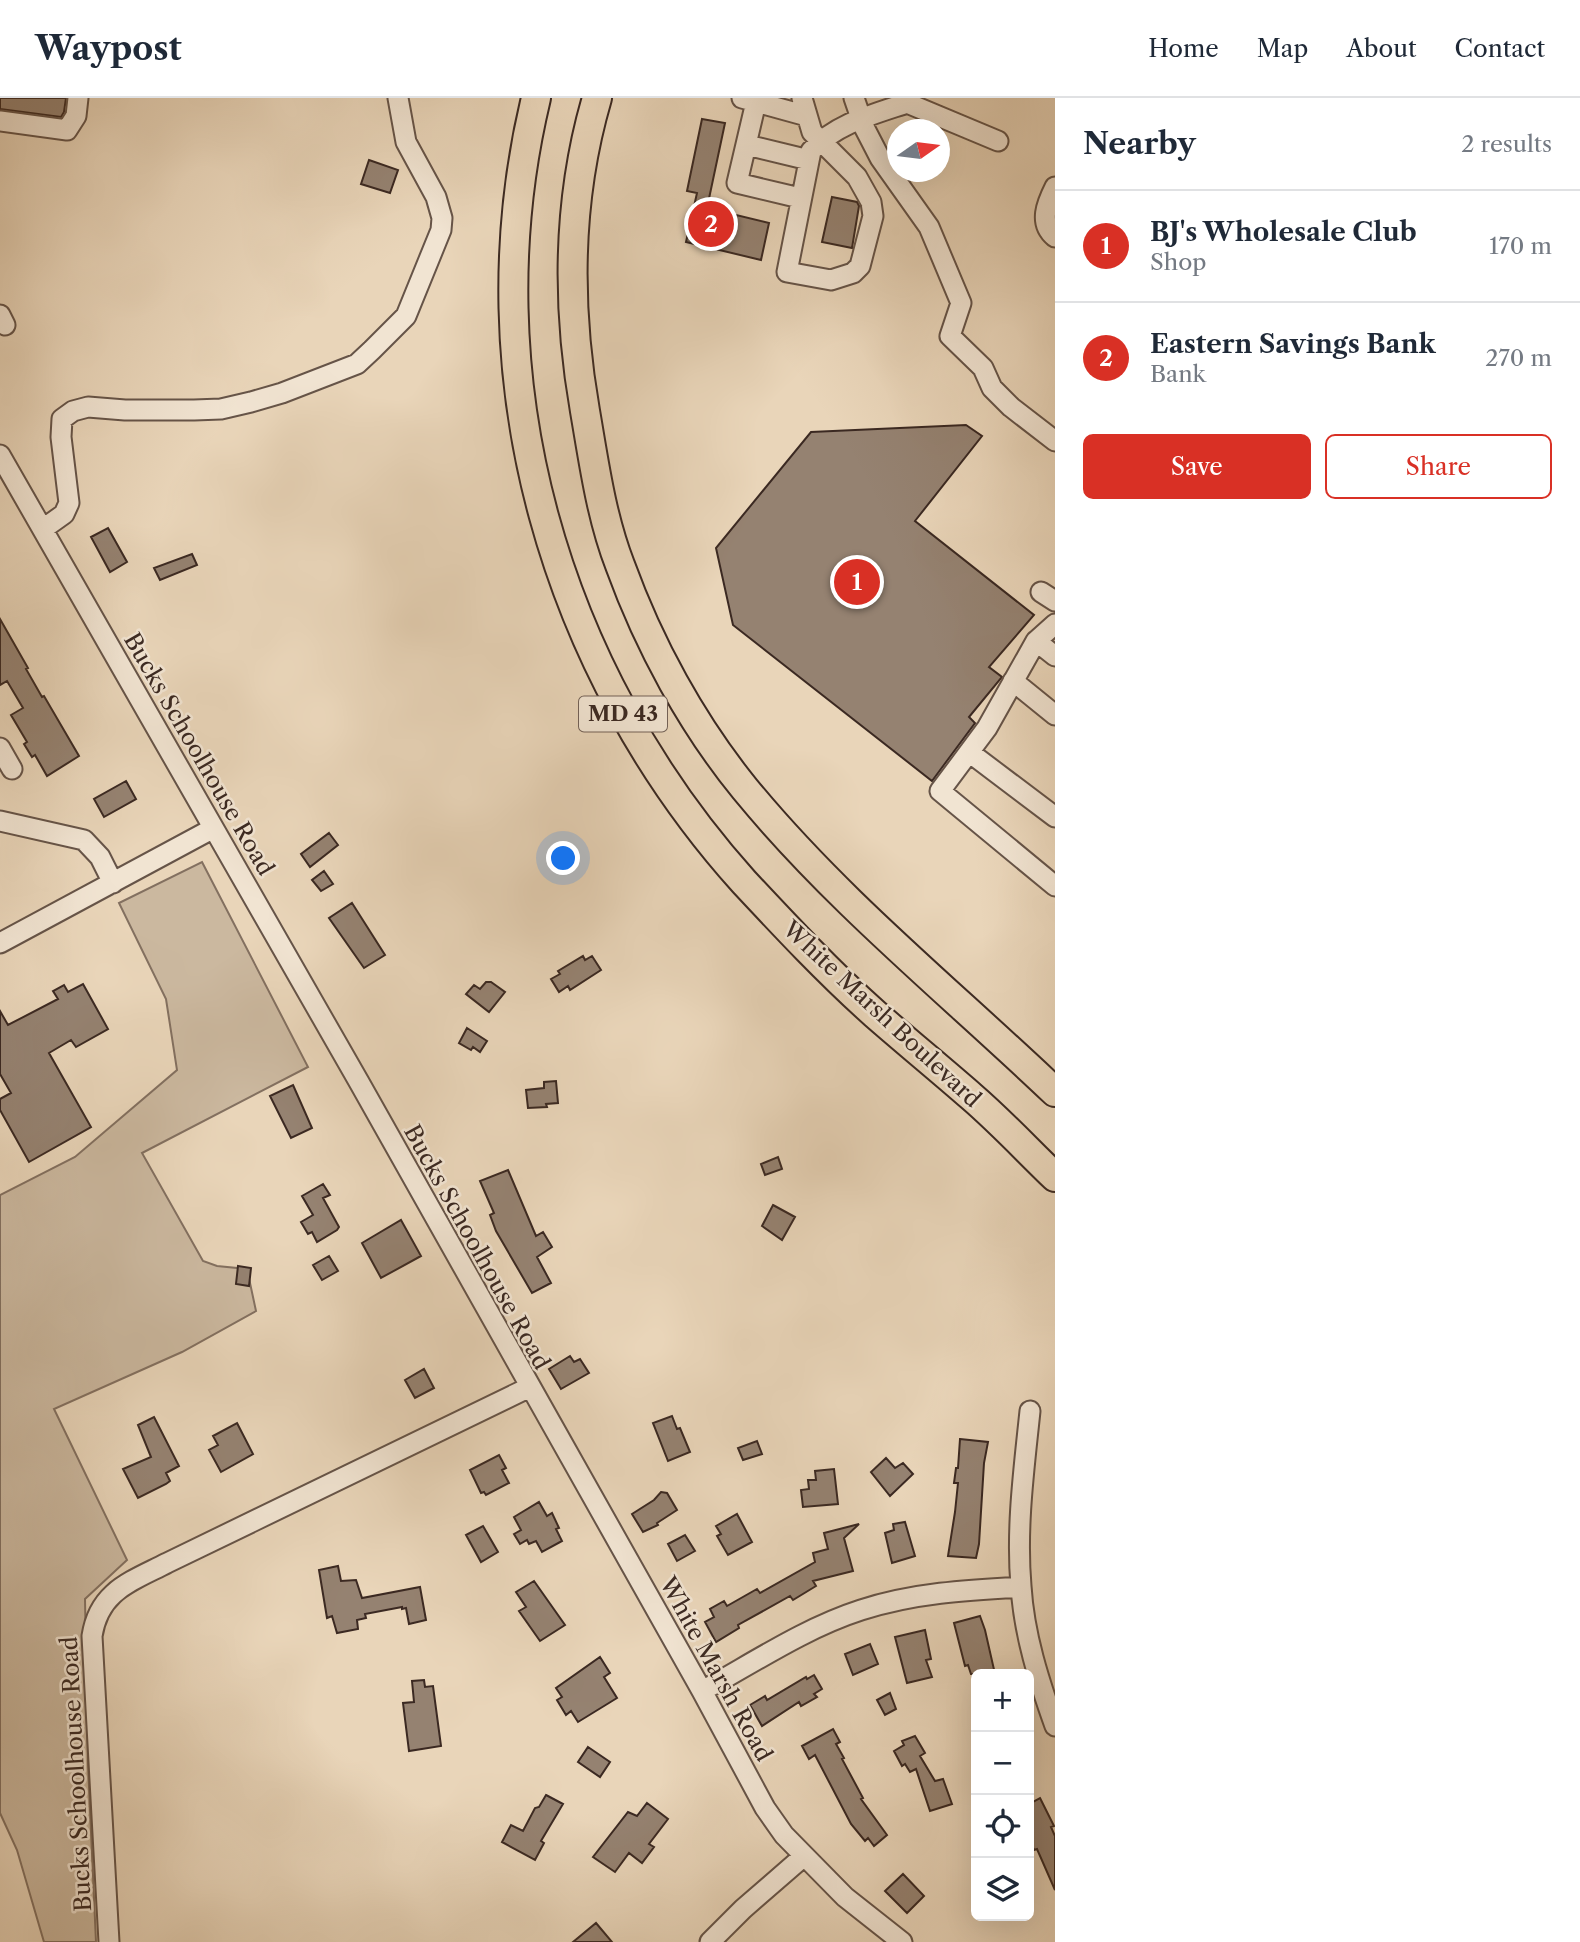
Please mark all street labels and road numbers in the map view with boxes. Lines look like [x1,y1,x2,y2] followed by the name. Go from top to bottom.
[118,628,280,880] street label: Bucks Schoolhouse Road
[579,696,667,732] road number: MD 43
[776,914,987,1113] street label: White Marsh Boulevard
[398,1120,556,1374] street label: Bucks Schoolhouse Road
[653,1571,778,1766] street label: White Marsh Road
[55,1636,97,1912] street label: Bucks Schoolhouse Road

